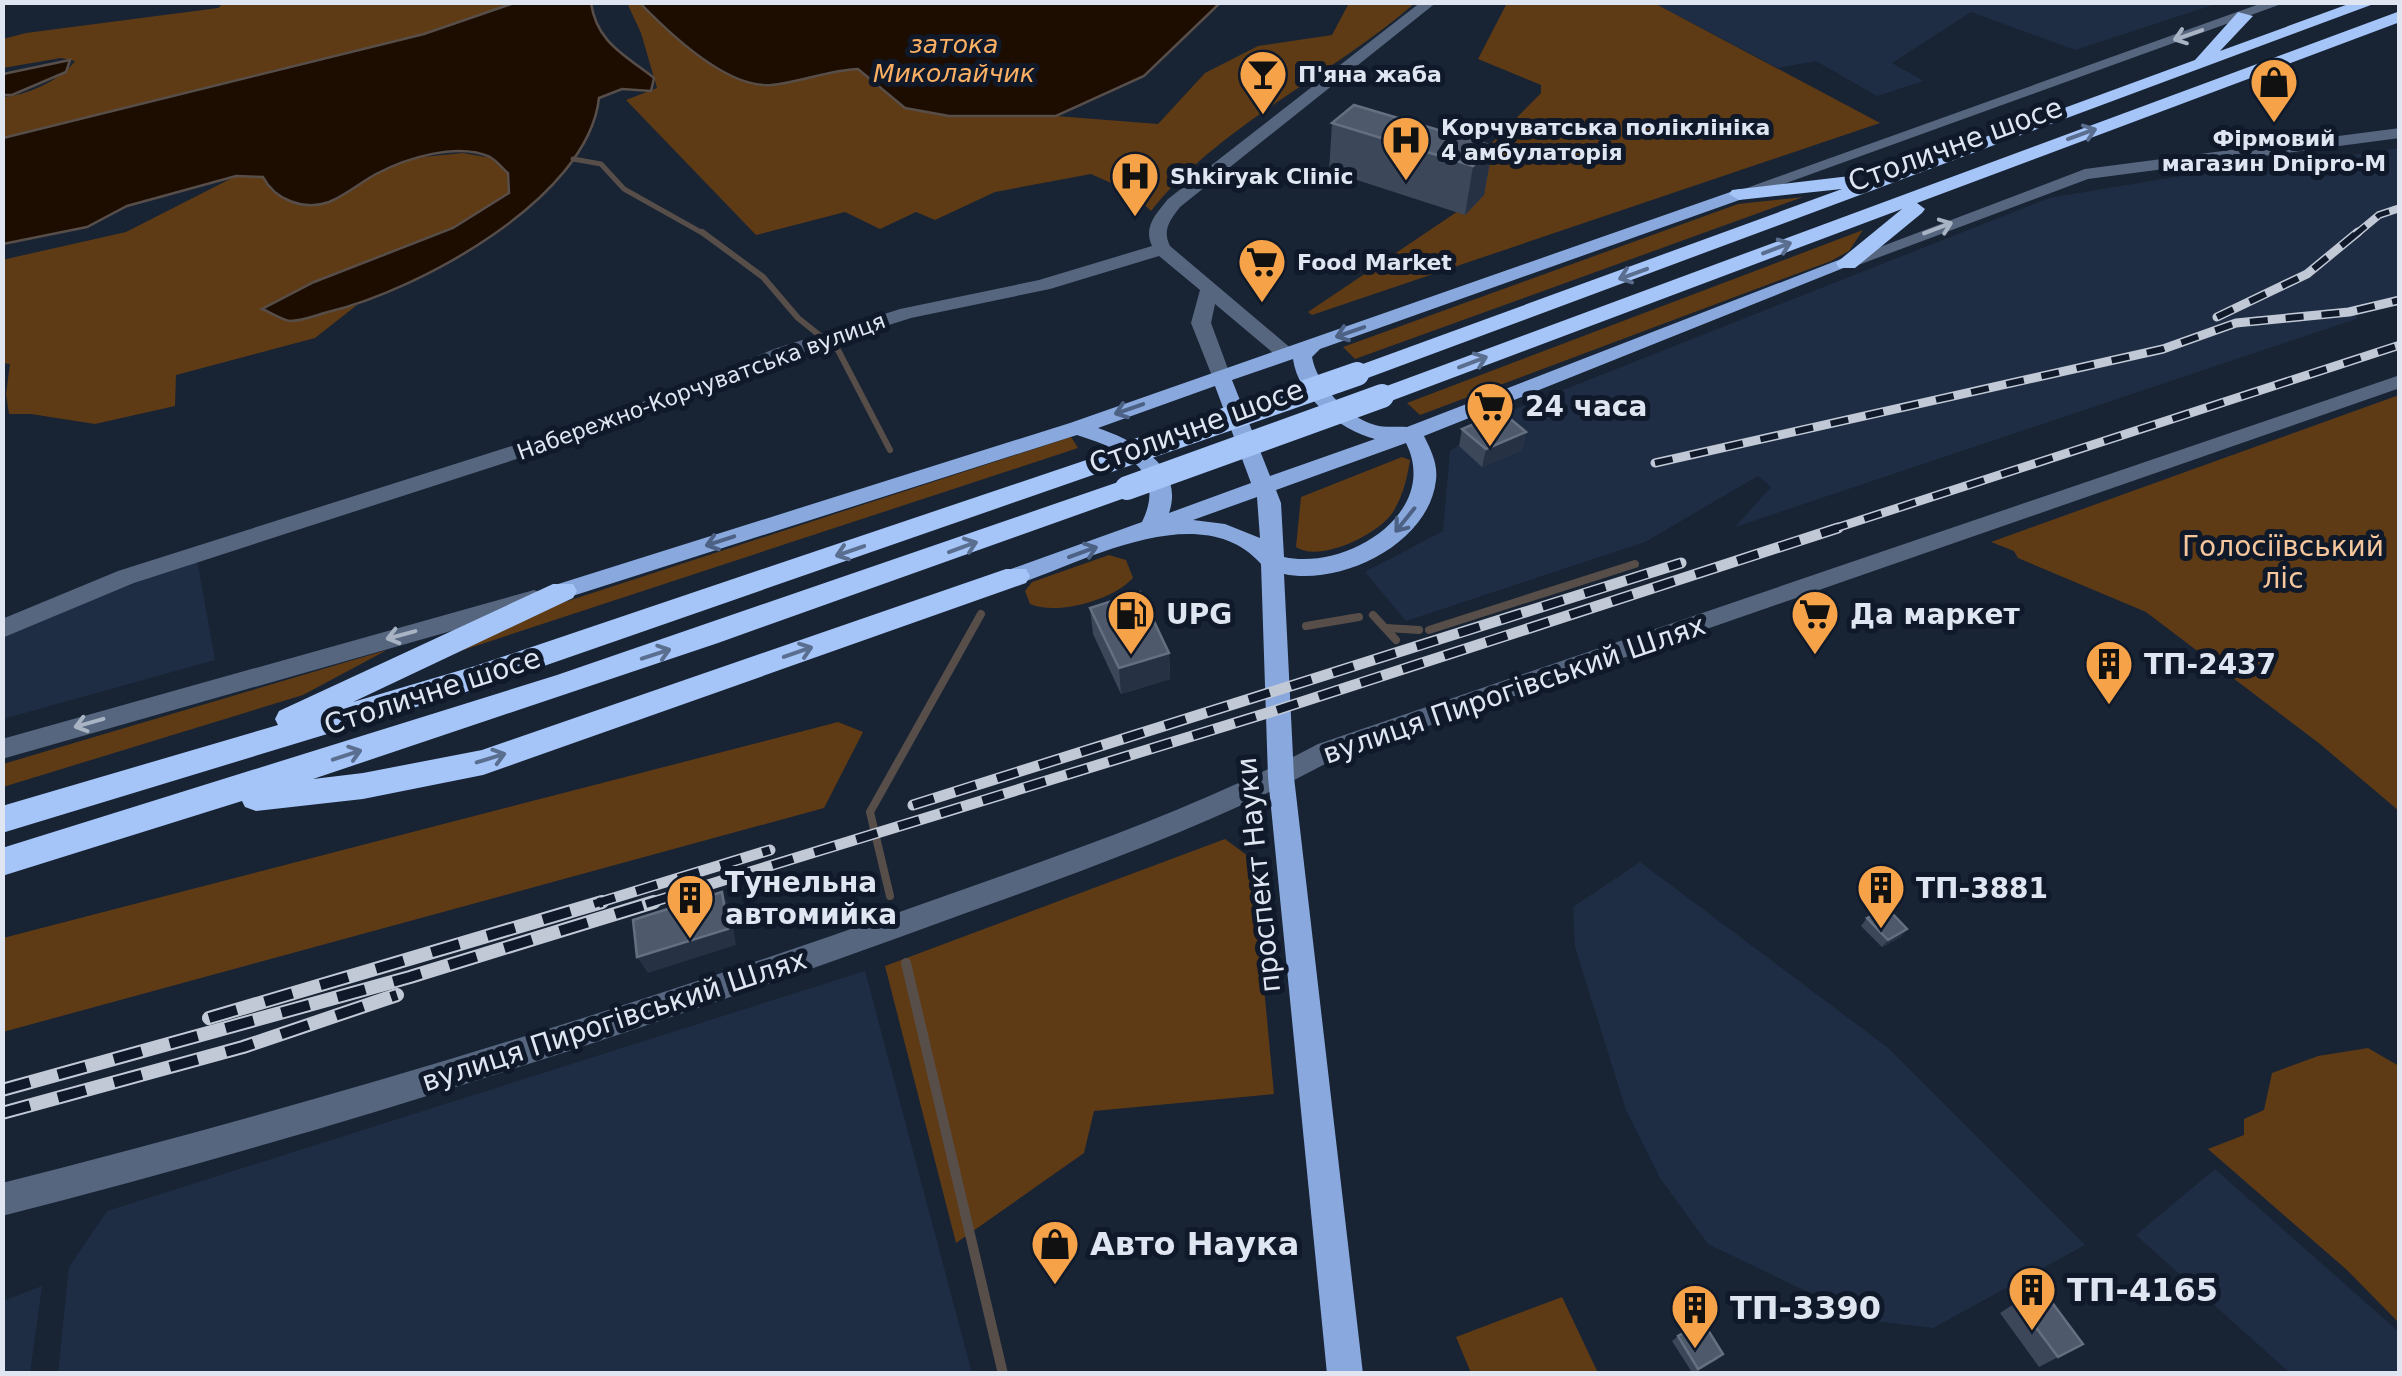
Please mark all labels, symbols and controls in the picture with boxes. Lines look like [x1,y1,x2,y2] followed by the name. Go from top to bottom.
[2174,27,2205,45] one-way arrow
[873,30,1035,88] water label: затока Миколайчик
[1237,48,1289,116] bar icon: П'яна жаба
[2248,56,2300,124] shop icon: Фірмовий магазин Dnipro-M
[1298,62,1442,87] place label: П'яна жаба
[1844,90,2067,199] street label: Столичне шосе
[1380,114,1432,182] hospital icon: Корчуватська поліклініка 4 амбулаторія
[1441,115,1770,165] place label: Корчуватська поліклініка 4 амбулаторія
[2065,124,2096,142] one-way arrow
[2162,126,2386,176] place label: Фірмовий магазин Dnipro-M
[1109,150,1161,218] hospital icon: Shkiryak Clinic
[1170,164,1353,189] place label: Shkiryak Clinic
[1921,218,1952,236] one-way arrow
[1236,236,1288,304] supermarket icon: Food Market
[1761,238,1792,256] one-way arrow
[1297,250,1452,275] place label: Food Market
[1618,266,1649,284] one-way arrow
[514,308,889,465] street label: Набережно-Корчуватська вулиця
[1335,324,1366,342] one-way arrow
[1456,352,1487,370] one-way arrow
[1085,372,1308,481] street label: Столичне шосе
[1464,380,1516,448] supermarket icon: 24 часа
[1525,390,1647,423] place label: 24 часа
[1114,402,1146,420] one-way arrow
[1394,507,1416,533] one-way arrow
[2182,530,2384,595] park label: Голосіївський ліс
[704,533,736,551] one-way arrow
[947,537,978,555] one-way arrow
[1066,542,1097,560] one-way arrow
[834,544,866,562] one-way arrow
[1105,588,1157,656] fuel station icon: UPG
[1789,588,1841,656] supermarket icon: Да маркет
[1166,598,1232,631] place label: UPG
[1850,598,2020,631] place label: Да маркет
[1319,608,1710,771] street label: вулиця Пирогівський Шлях
[386,627,418,645] one-way arrow
[2083,638,2135,706] building icon: ТП-2437
[320,641,544,742] street label: Столичне шосе
[782,642,813,660] one-way arrow
[640,643,672,661] one-way arrow
[2144,648,2276,681] place label: ТП-2437
[73,715,105,733] one-way arrow
[331,745,363,763] one-way arrow
[475,748,507,766] one-way arrow
[1230,756,1287,994] street label: проспект Науки
[1855,862,1907,930] building icon: ТП-3881
[725,866,897,931] place label: Тунельна автомийка
[664,872,716,940] building icon: Тунельна автомийка
[1916,872,2048,905] place label: ТП-3881
[418,943,811,1098] street label: вулиця Пирогівський Шлях
[1029,1218,1081,1286] shop icon: Авто Наука
[1090,1225,1299,1263] place label: Авто Наука
[2006,1264,2058,1332] building icon: ТП-4165
[2067,1271,2218,1309] place label: ТП-4165
[1669,1282,1721,1350] building icon: ТП-3390
[1730,1289,1881,1327] place label: ТП-3390

